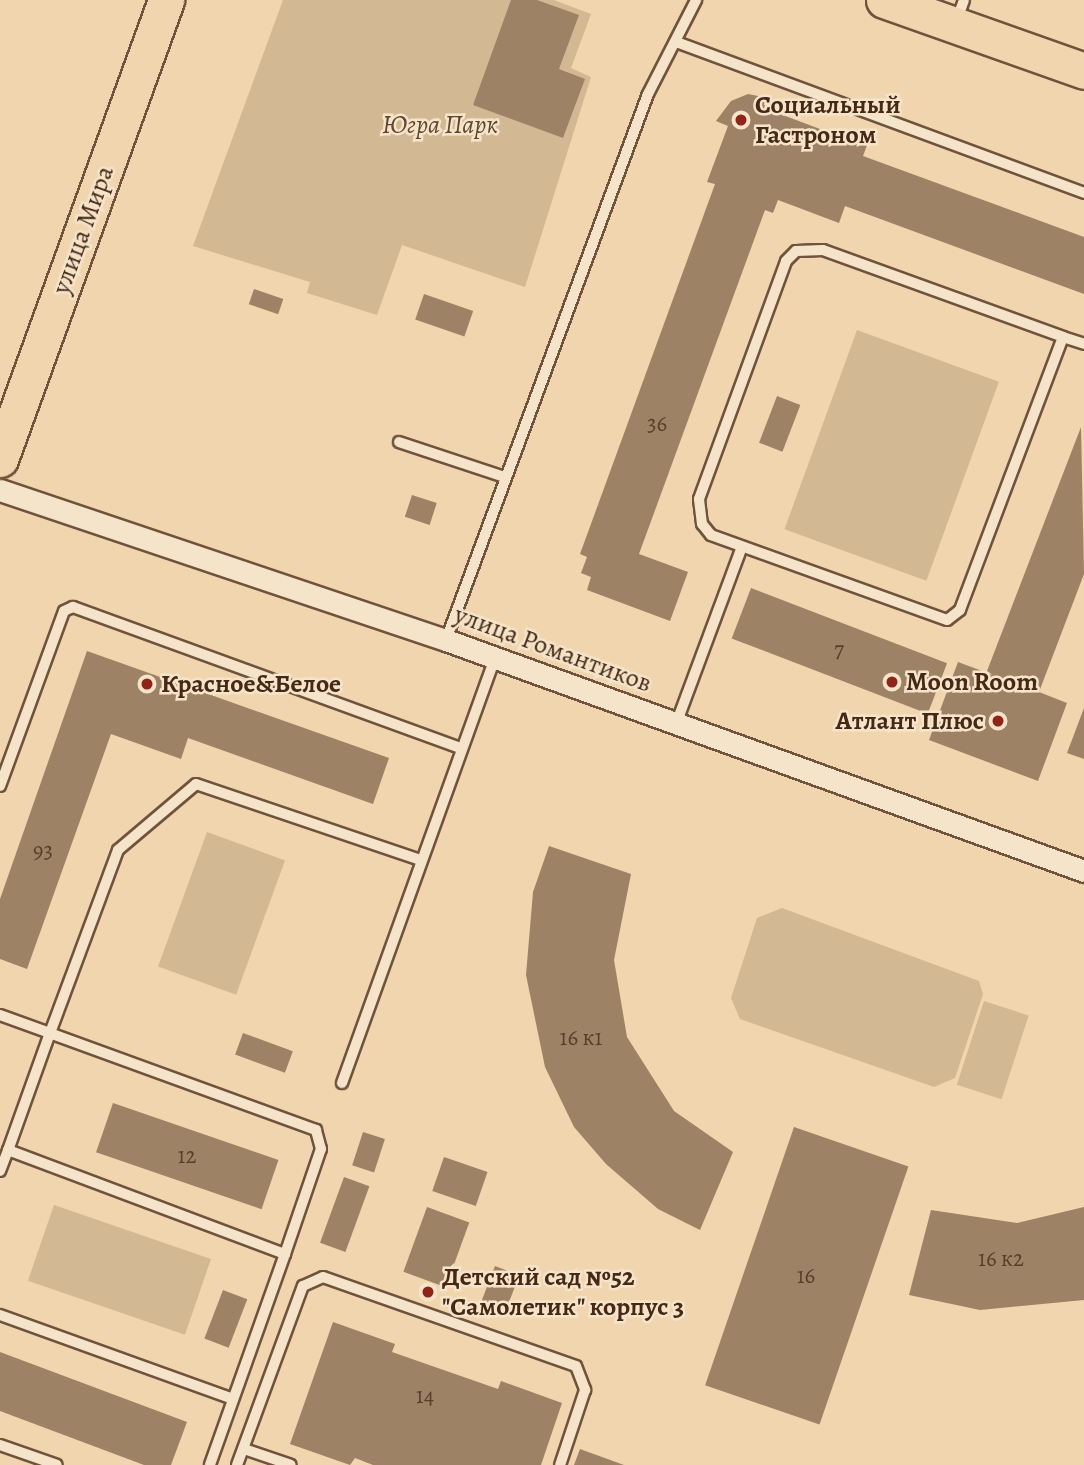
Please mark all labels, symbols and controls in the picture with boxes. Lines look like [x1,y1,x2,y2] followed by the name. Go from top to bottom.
[755,89,901,150] place label: Социальный Гастроном
[382,109,498,141] park label: Югра Парк
[733,112,749,128] marker: Социальный Гастроном
[45,162,121,298] street label: улица Мира
[647,410,667,438] house number: 36
[450,599,656,699] street label: улица Романтиков
[834,636,844,664] house number: 7
[906,666,1038,698] place label: Moon Room
[161,668,341,700] place label: Красное&Белое
[884,674,900,690] marker: Moon Room
[139,676,155,692] marker: Красное&Белое
[835,705,984,737] place label: Атлант Плюс
[990,713,1006,729] marker: Атлант Плюс
[33,837,53,865] house number: 93
[560,1024,602,1052] house number: 16 к1
[178,1142,196,1170] house number: 12
[978,1245,1024,1273] house number: 16 к2
[442,1261,685,1322] place label: Детский сад №52 "Самолетик" корпус 3
[797,1262,815,1290] house number: 16
[420,1284,436,1300] marker: Детский сад №52 "Самолетик" корпус 3
[416,1382,434,1410] house number: 14

